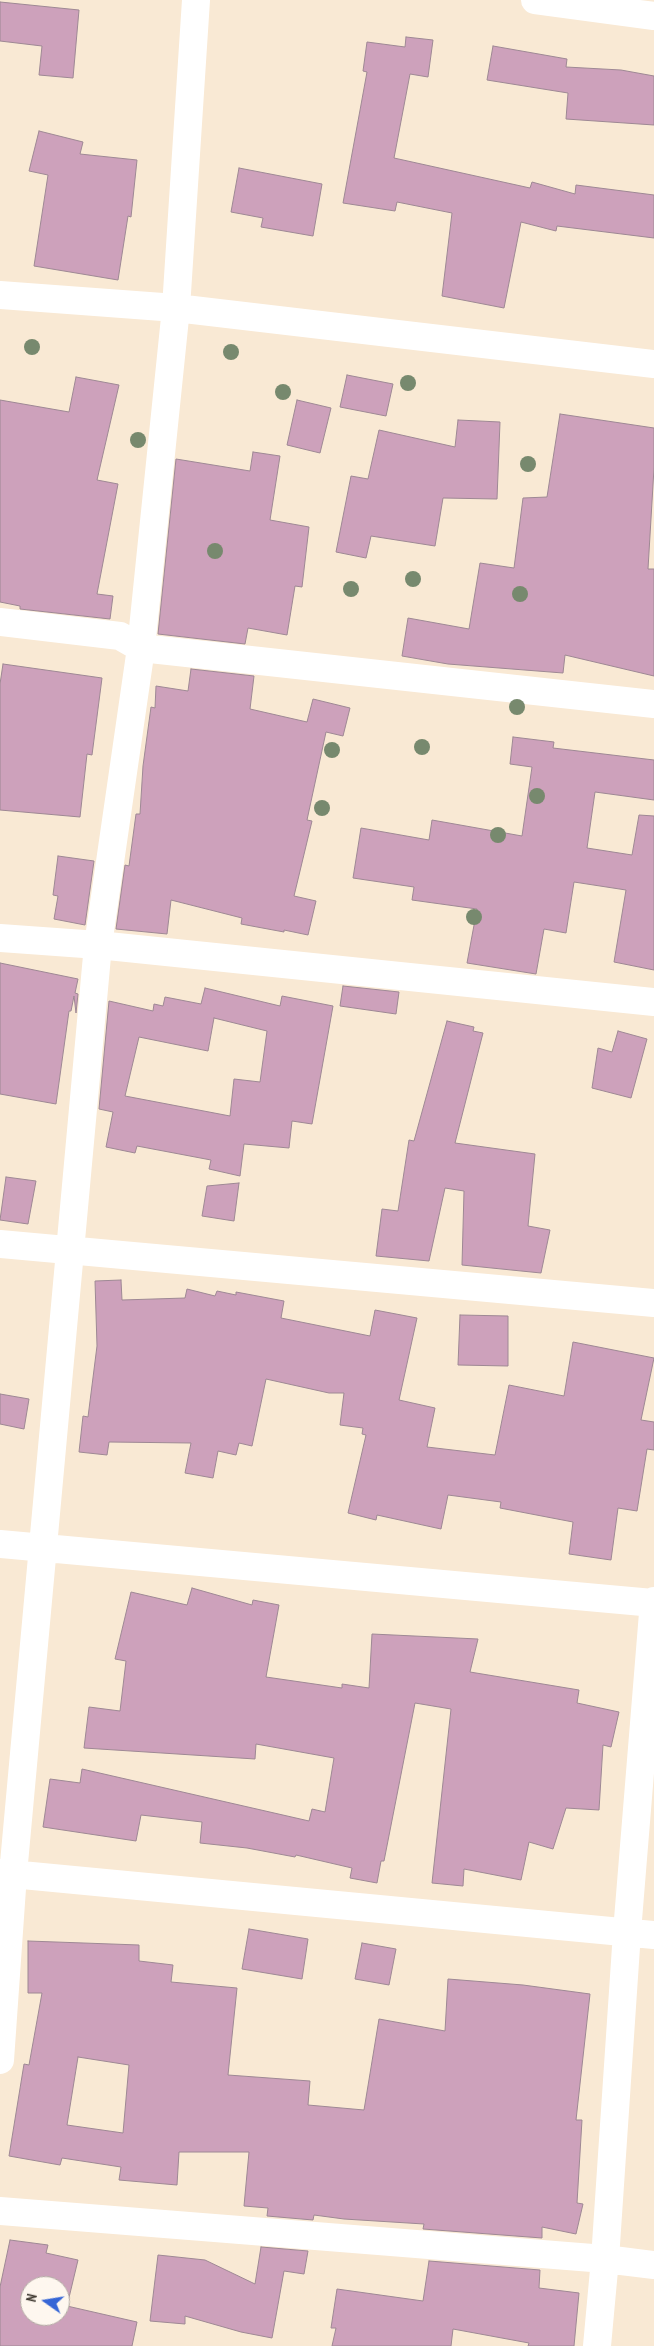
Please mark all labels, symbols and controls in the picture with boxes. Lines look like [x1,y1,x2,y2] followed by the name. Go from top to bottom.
[20,2276,70,2326] north arrow
[22,2292,41,2304] text: N

